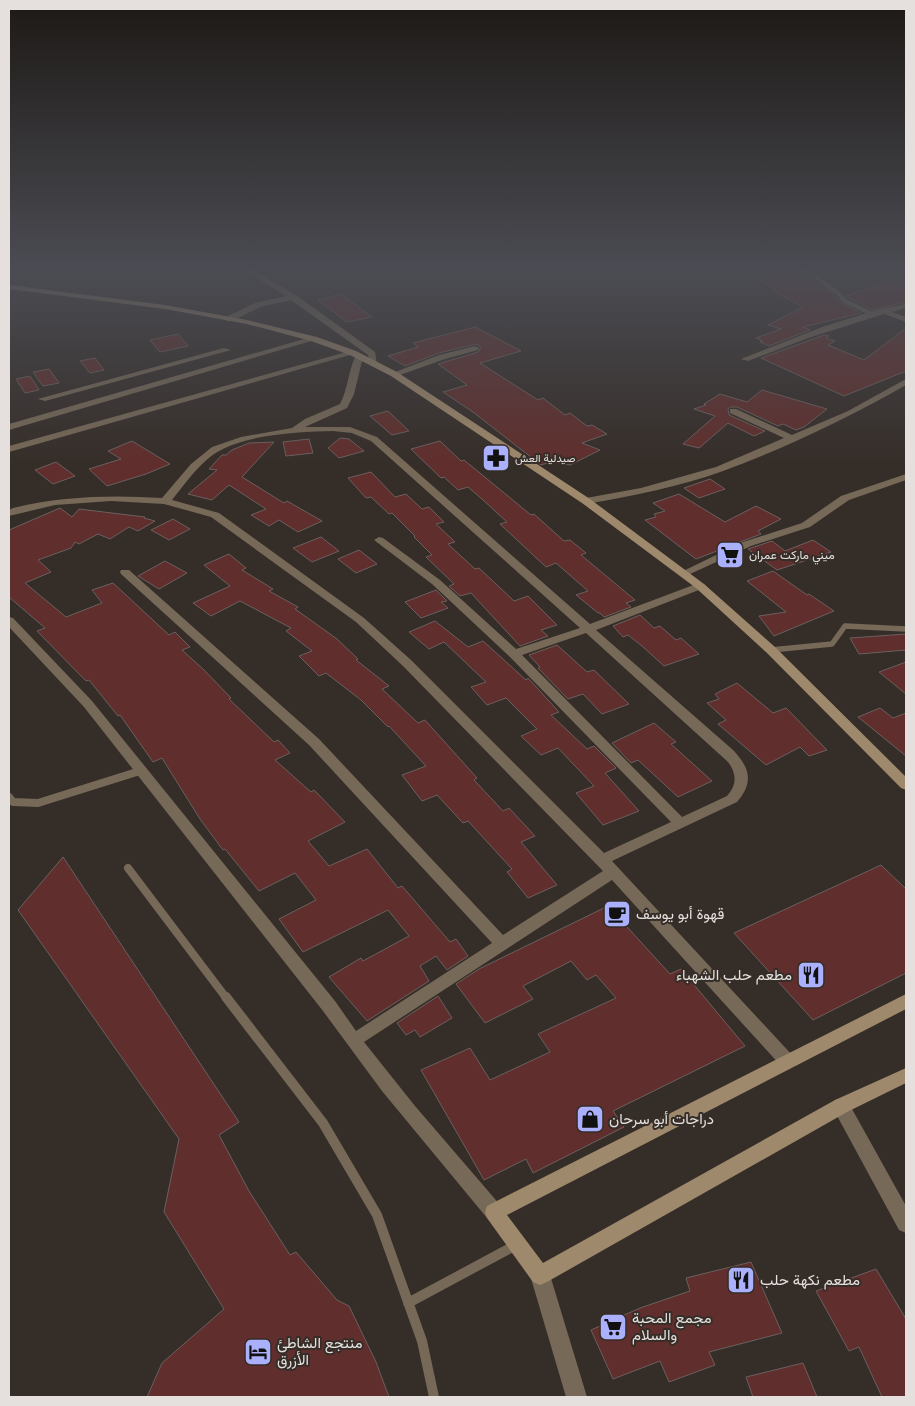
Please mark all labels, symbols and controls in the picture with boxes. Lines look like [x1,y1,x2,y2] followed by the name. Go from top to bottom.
[481,443,511,473] pharmacy icon: صيدلية العش
[515,451,575,465] place label: صيدلية العش
[715,540,745,570] supermarket icon: ميني ماركت عمران
[749,547,835,565] place label: ميني ماركت عمران
[602,899,632,929] cafe icon: قهوة أبو يوسف
[636,904,725,923] place label: قهوة أبو يوسف
[796,960,826,990] restaurant icon: مطعم حلب الشهباء
[676,965,792,985] place label: مطعم حلب الشهباء
[575,1104,605,1134] shop icon: دراجات أبو سرحان
[609,1109,714,1128] place label: دراجات أبو سرحان
[726,1265,756,1295] restaurant icon: مطعم نكهة حلب
[760,1270,860,1290] place label: مطعم نكهة حلب
[632,1308,711,1345] place label: مجمع المحبة والسلام
[598,1312,628,1342] supermarket icon: مجمع المحبة والسلام
[277,1333,363,1369] place label: منتجع الشاطئ الأزرق
[243,1337,273,1367] hotel icon: منتجع الشاطئ الأزرق

